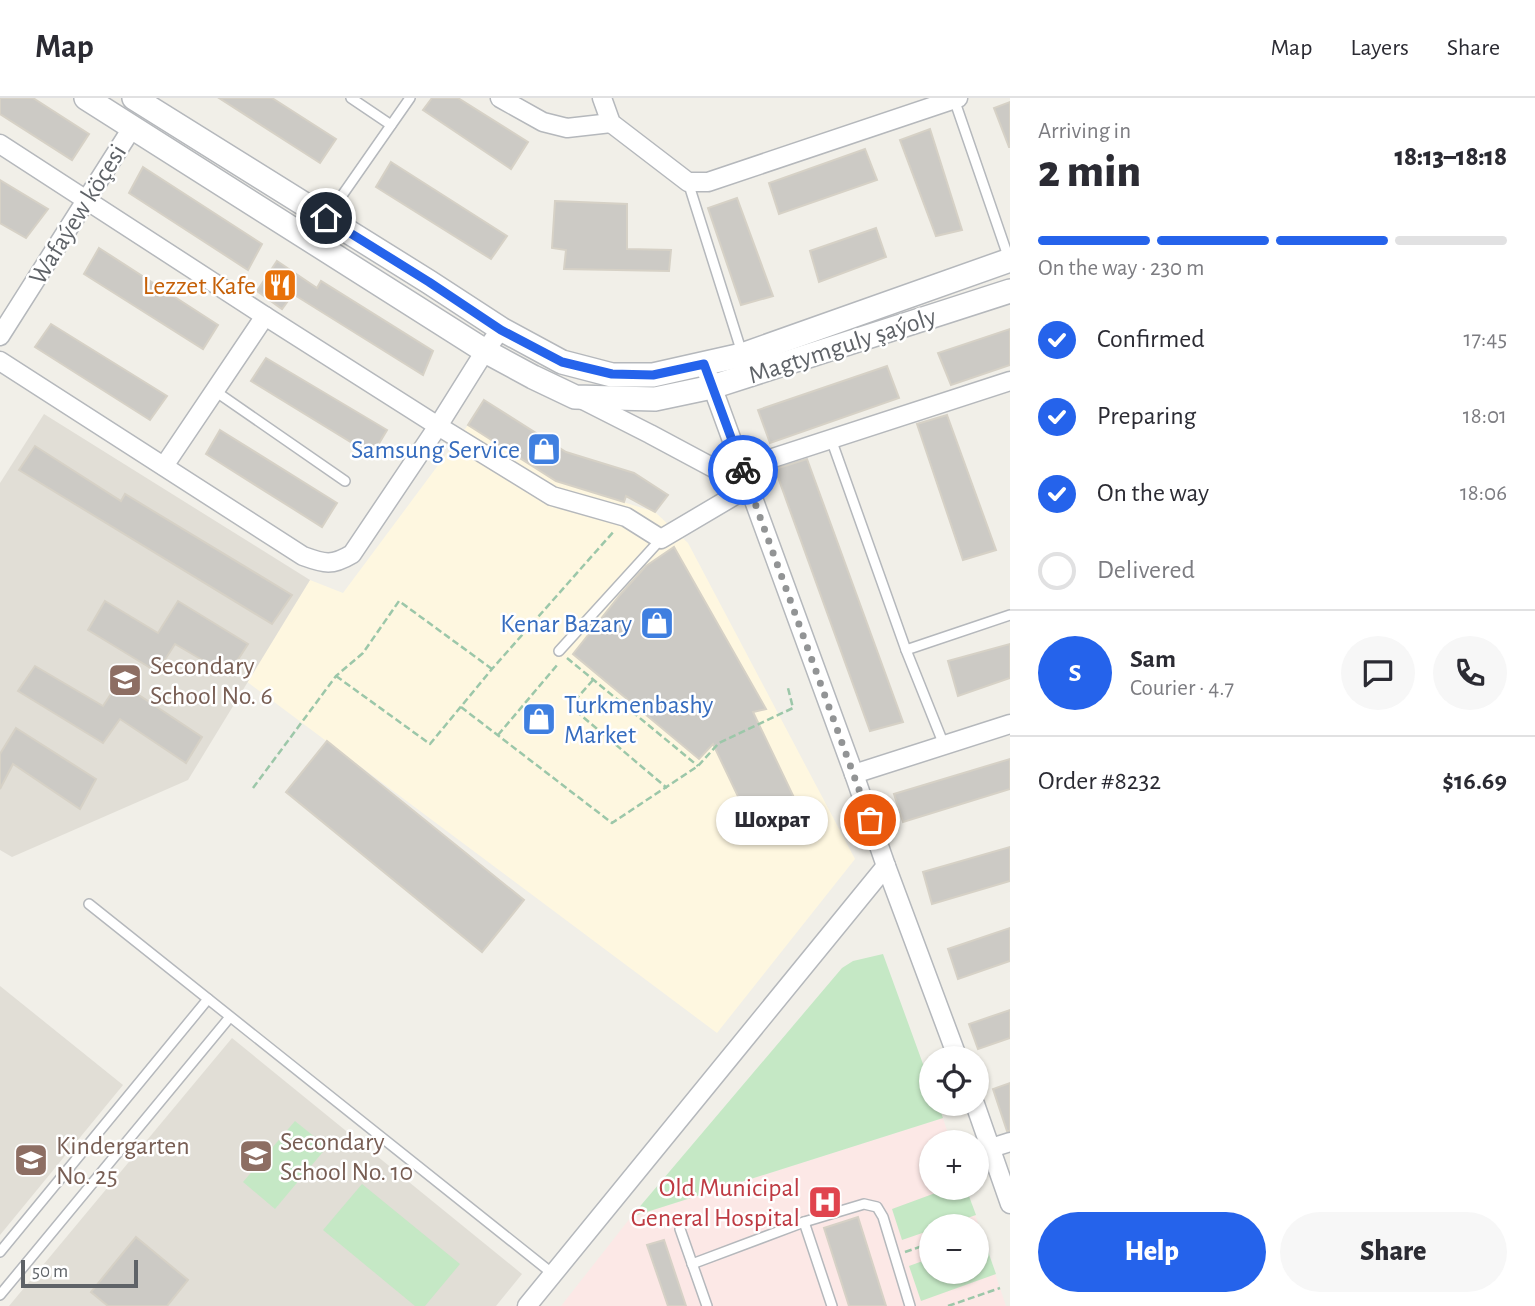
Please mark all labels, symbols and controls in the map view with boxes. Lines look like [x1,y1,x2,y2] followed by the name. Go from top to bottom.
[35,31,94,64] text: Map
[1270,36,1312,60] text: Map
[1350,36,1409,60] text: Layers
[1447,36,1500,60] text: Share
[1038,120,1131,143] text: Arriving in
[24,140,131,289] street label: Wafaýew köçesi
[1394,144,1507,170] text: 18:13–18:18
[1038,149,1141,195] text: 2 min
[296,188,356,248] pin
[307,199,345,237] icon: home
[1038,257,1204,280] text: On the way · 230 m
[261,266,299,304] restaurant icon: Lezzet Kafe
[143,273,256,299] place label: Lezzet Kafe
[745,303,939,389] street label: Magtymguly şaýoly
[1038,321,1076,359] icon: check
[1097,326,1205,352] text: Confirmed
[1464,328,1507,351] text: 17:45
[1038,398,1076,436] icon: check
[1097,403,1196,429] text: Preparing
[1463,405,1507,428] text: 18:01
[525,430,563,468] shop icon: Samsung Service
[708,435,778,505] courier
[351,437,520,463] place label: Samsung Service
[724,451,762,489] icon: bike
[1038,475,1076,513] icon: check
[1097,480,1209,506] text: On the way
[1460,482,1507,505] text: 18:06
[1097,557,1195,583] text: Delivered
[638,604,676,642] shop icon: Kenar Bazary
[500,611,632,637] place label: Kenar Bazary
[1341,636,1415,710] button: chat
[1433,636,1507,710] button: phone
[1130,646,1176,672] text: Sam
[150,653,273,709] place label: Secondary School No. 6
[1069,660,1081,686] text: S
[106,661,144,699] school or university icon: Secondary School No. 6
[1130,677,1234,700] text: Courier · 4.7
[564,692,713,748] place label: Turkmenbashy Market
[520,700,558,738] shop icon: Turkmenbashy Market
[1038,768,1161,794] text: Order #8232
[1442,768,1507,794] text: $16.69
[840,790,900,850] pin
[716,796,828,844] callout: Шохрат
[851,801,889,839] icon: bag
[734,809,810,832] text: Шохрат
[919,1046,989,1284] map controls
[919,1046,989,1116] button: locate
[280,1129,413,1185] place label: Secondary School No. 10
[919,1130,989,1200] button: +
[56,1133,190,1189] place label: Kindergarten No. 25
[237,1137,275,1175] school or university icon: Secondary School No. 10
[12,1141,50,1179] school or university icon: Kindergarten No. 25
[631,1175,800,1231] place label: Old Municipal General Hospital
[806,1183,844,1221] hospital icon: Old Municipal General Hospital
[1038,1212,1266,1292] button: Help
[1280,1212,1507,1292] button: Share
[919,1214,989,1284] button: −
[21,1257,138,1289] scale bar
[32,1262,68,1281] text: 50 m

